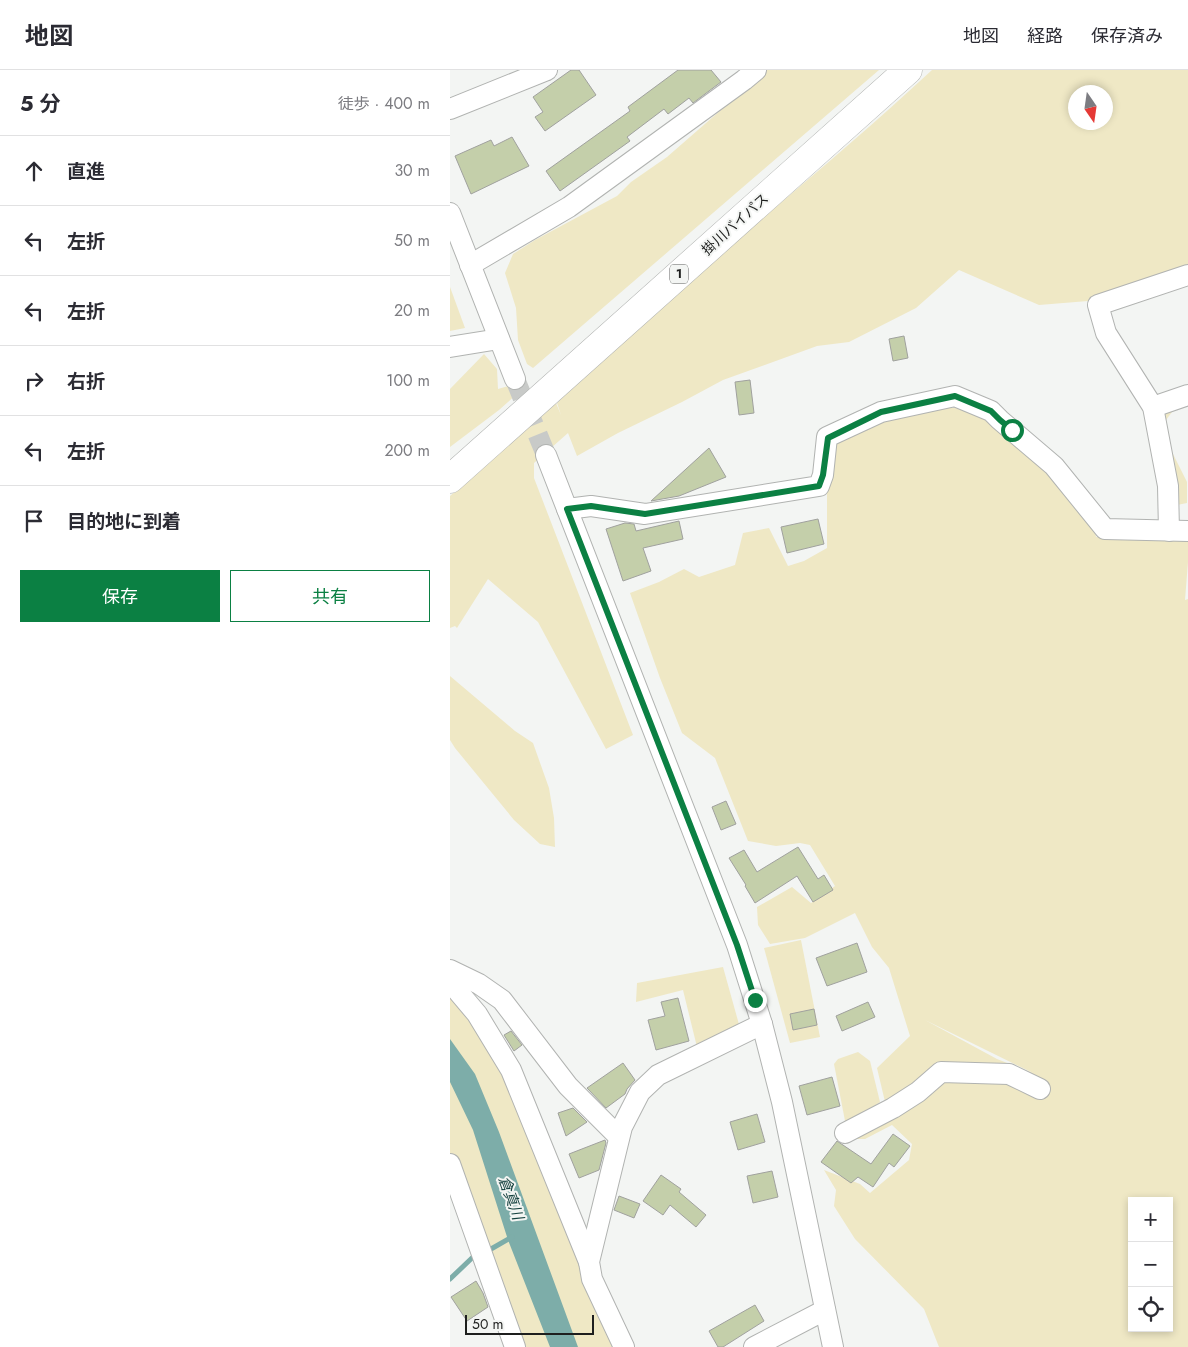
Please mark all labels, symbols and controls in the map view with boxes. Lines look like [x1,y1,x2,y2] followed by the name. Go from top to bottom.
[25,18,73,53] text: 地図
[963,23,999,49] text: 地図
[1027,23,1063,49] text: 経路
[1091,23,1163,49] text: 保存済み
[1068,85,1113,130] north arrow
[20,89,61,119] text: 5 分
[338,92,430,115] text: 徒歩 · 400 m
[20,157,48,185] icon: ahead
[67,158,105,185] text: 直進
[394,159,430,182] text: 30 m
[697,189,773,259] street label: 掛川バイパス
[20,227,48,255] icon: left
[67,228,105,255] text: 左折
[394,229,430,252] text: 50 m
[670,264,688,283] road number: 1
[20,297,48,325] icon: left
[67,298,105,325] text: 左折
[394,299,430,322] text: 20 m
[20,367,48,395] icon: right
[67,368,105,395] text: 右折
[386,369,430,392] text: 100 m
[1001,419,1024,442] route start
[20,437,48,465] icon: left
[67,438,105,465] text: 左折
[384,439,430,462] text: 200 m
[20,507,48,535] icon: arrive
[67,508,181,535] text: 目的地に到着
[20,570,220,622] button: 保存
[230,570,430,622] button: 共有
[744,989,767,1012] route end
[493,1173,530,1225] water label: 倉真川
[1128,1197,1173,1332] map controls
[1128,1197,1173,1242] button: +
[1128,1242,1173,1287] button: −
[1128,1287,1173,1332] button: locate
[465,1312,594,1335] scale bar
[472,1314,503,1334] text: 50 m

